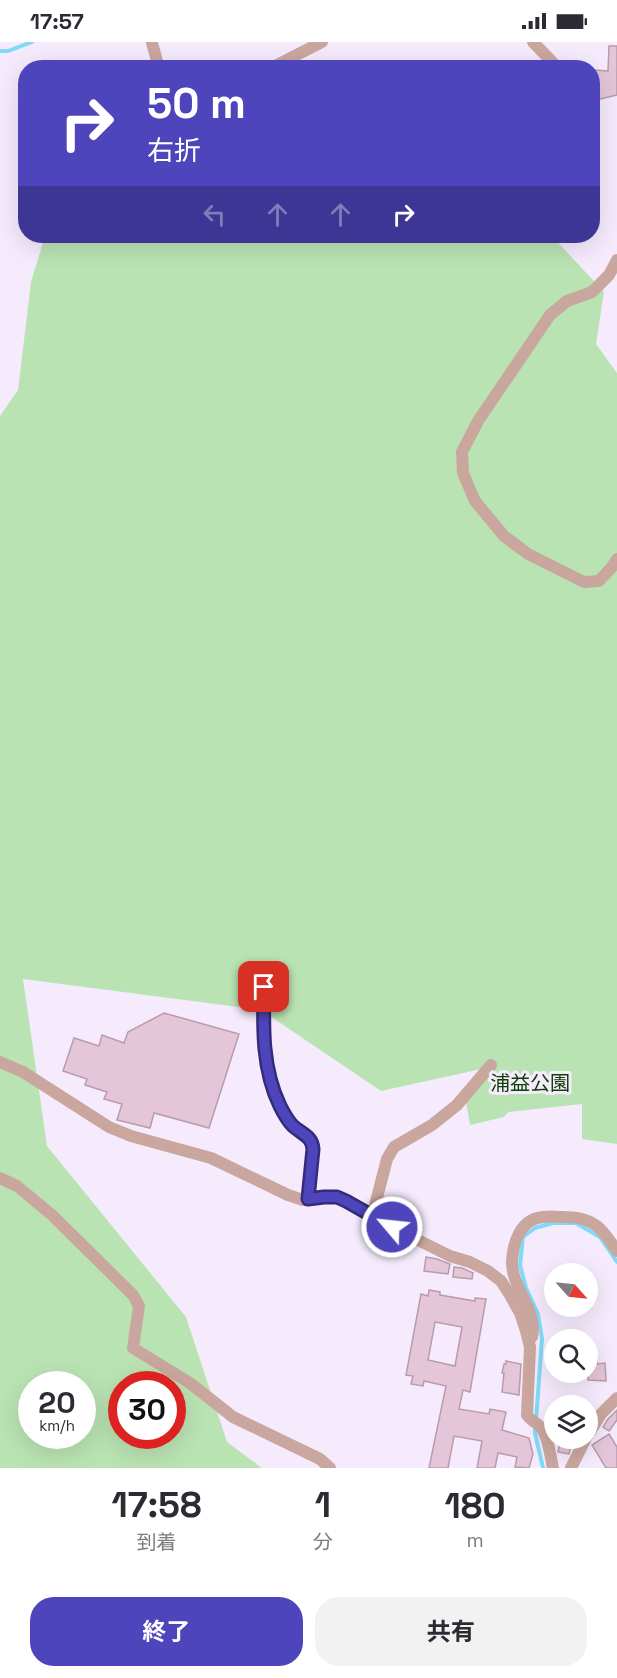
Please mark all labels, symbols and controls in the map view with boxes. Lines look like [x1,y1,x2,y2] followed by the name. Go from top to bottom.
[30,7,84,35] text: 17:57
[147,77,246,130] text: 50 m
[48,84,126,162] icon: right
[147,133,201,168] text: 右折
[198,198,231,231] icon: left
[261,198,294,231] icon: ahead
[324,198,357,231] icon: ahead
[387,198,420,231] icon: right
[238,961,289,1012] pin
[247,970,280,1003] icon: arrive
[490,1070,570,1096] park label: 浦益公園
[360,1195,424,1259] position arrow
[544,1263,598,1317] north arrow
[544,1263,598,1449] map controls
[544,1329,598,1383] button: search
[108,1371,186,1449] speed limit sign: 30
[38,1383,76,1422] text: 20
[544,1395,598,1449] button: layers
[39,1416,75,1435] text: km/h
[111,1482,202,1528] text: 17:58
[315,1482,331,1528] text: 1
[444,1483,506,1529] text: 180
[466,1527,484,1553] text: m
[136,1529,176,1555] text: 到着
[313,1529,333,1555] text: 分
[30,1597,303,1666] button: 終了
[315,1597,587,1666] button: 共有

